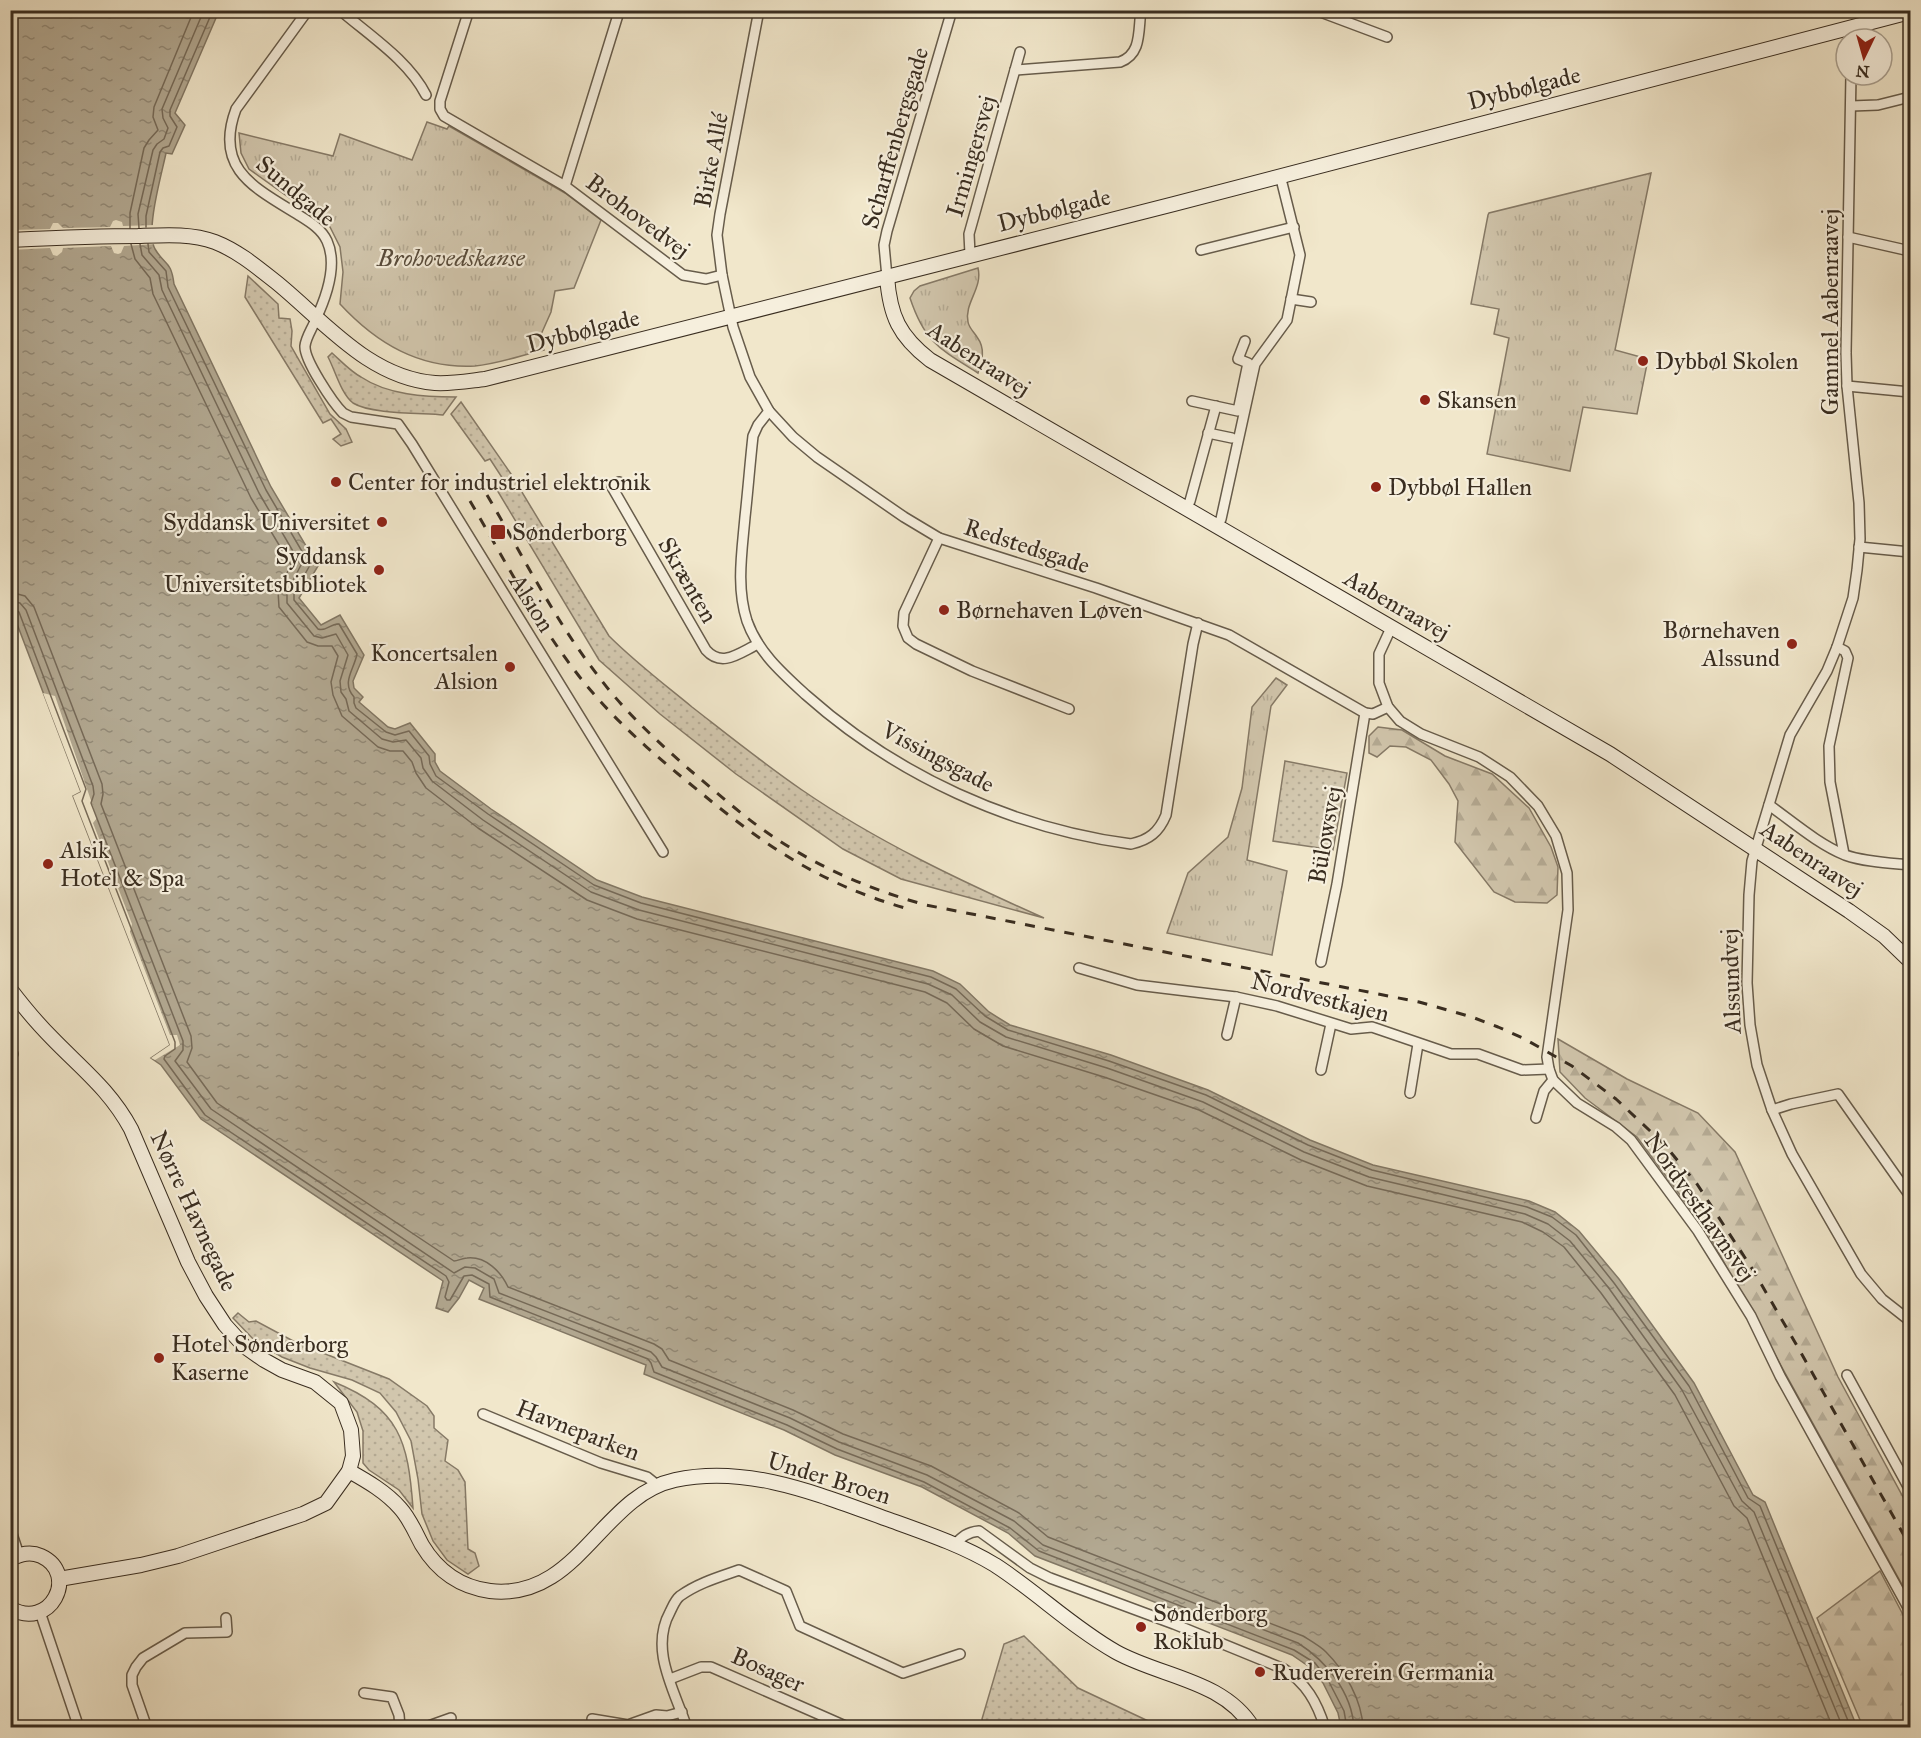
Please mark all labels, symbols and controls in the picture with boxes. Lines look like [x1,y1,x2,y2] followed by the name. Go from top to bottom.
[1834,27,1894,87] north arrow
[855,44,935,232] street label: Scharffenbergsgade
[1464,59,1584,117] street label: Dybbølgade
[1855,61,1870,82] text: N
[939,92,1003,220] street label: Irmingersvej
[687,110,735,210] street label: Birke Allé
[250,149,342,233] street label: Sundgade
[580,167,696,265] street label: Brohovedvej
[994,181,1114,239] street label: Dybbølgade
[1815,209,1845,415] street label: Gammel Aabenraavej
[376,243,526,273] park label: Brohovedskanse
[523,302,643,360] street label: Dybbølgade
[921,314,1036,403] street label: Aabenraavej
[1655,346,1799,376] place label: Dybbøl Skolen
[1636,354,1650,368] marker: Dybbøl Skolen
[1437,385,1517,415] place label: Skansen
[1418,393,1432,407] marker: Skansen
[348,467,652,497] place label: Center for industriel elektronik
[1388,472,1532,502] place label: Dybbøl Hallen
[329,475,343,489] marker: Center for industriel elektronik
[1369,480,1383,494] marker: Dybbøl Hallen
[163,507,370,537] place label: Syddansk Universitet
[960,512,1094,580] street label: Redstedsgade
[375,515,389,529] marker: Syddansk Universitet
[512,517,627,547] place label: Sønderborg
[489,523,507,541] marker: Sønderborg
[652,532,724,628] street label: Skrænten
[164,541,368,599] place label: Syddansk Universitetsbibliotek
[1338,562,1455,647] street label: Aabenraavej
[372,563,386,577] marker: Syddansk Universitetsbibliotek
[502,567,561,638] street label: Alsion
[956,595,1143,625] place label: Børnehaven Løven
[937,603,951,617] marker: Børnehaven Løven
[1663,615,1780,673] place label: Børnehaven Alssund
[1785,637,1799,651] marker: Børnehaven Alssund
[370,638,498,696] place label: Koncertsalen Alsion
[503,660,517,674] marker: Koncertsalen Alsion
[875,714,1000,799] street label: Vissingsgade
[1302,784,1348,886] street label: Bülowsvej
[1754,813,1869,904] street label: Aabenraavej
[59,835,185,893] place label: Alsik Hotel & Spa
[41,857,55,871] marker: Alsik Hotel & Spa
[1714,928,1748,1035] street label: Alssundvej
[1248,965,1392,1029] street label: Nordvestkajen
[144,1126,244,1296] street label: Nørre Havnegade
[1637,1127,1763,1287] street label: Nordvesthavnsvej
[171,1329,349,1387] place label: Hotel Sønderborg Kaserne
[152,1351,166,1365] marker: Hotel Sønderborg Kaserne
[512,1393,644,1467] street label: Havneparken
[764,1445,894,1511] street label: Under Broen
[1153,1598,1268,1656] place label: Sønderborg Roklub
[1134,1620,1148,1634] marker: Sønderborg Roklub
[727,1641,809,1699] street label: Bosager
[1272,1657,1495,1687] place label: Ruderverein Germania
[1253,1665,1267,1679] marker: Ruderverein Germania

